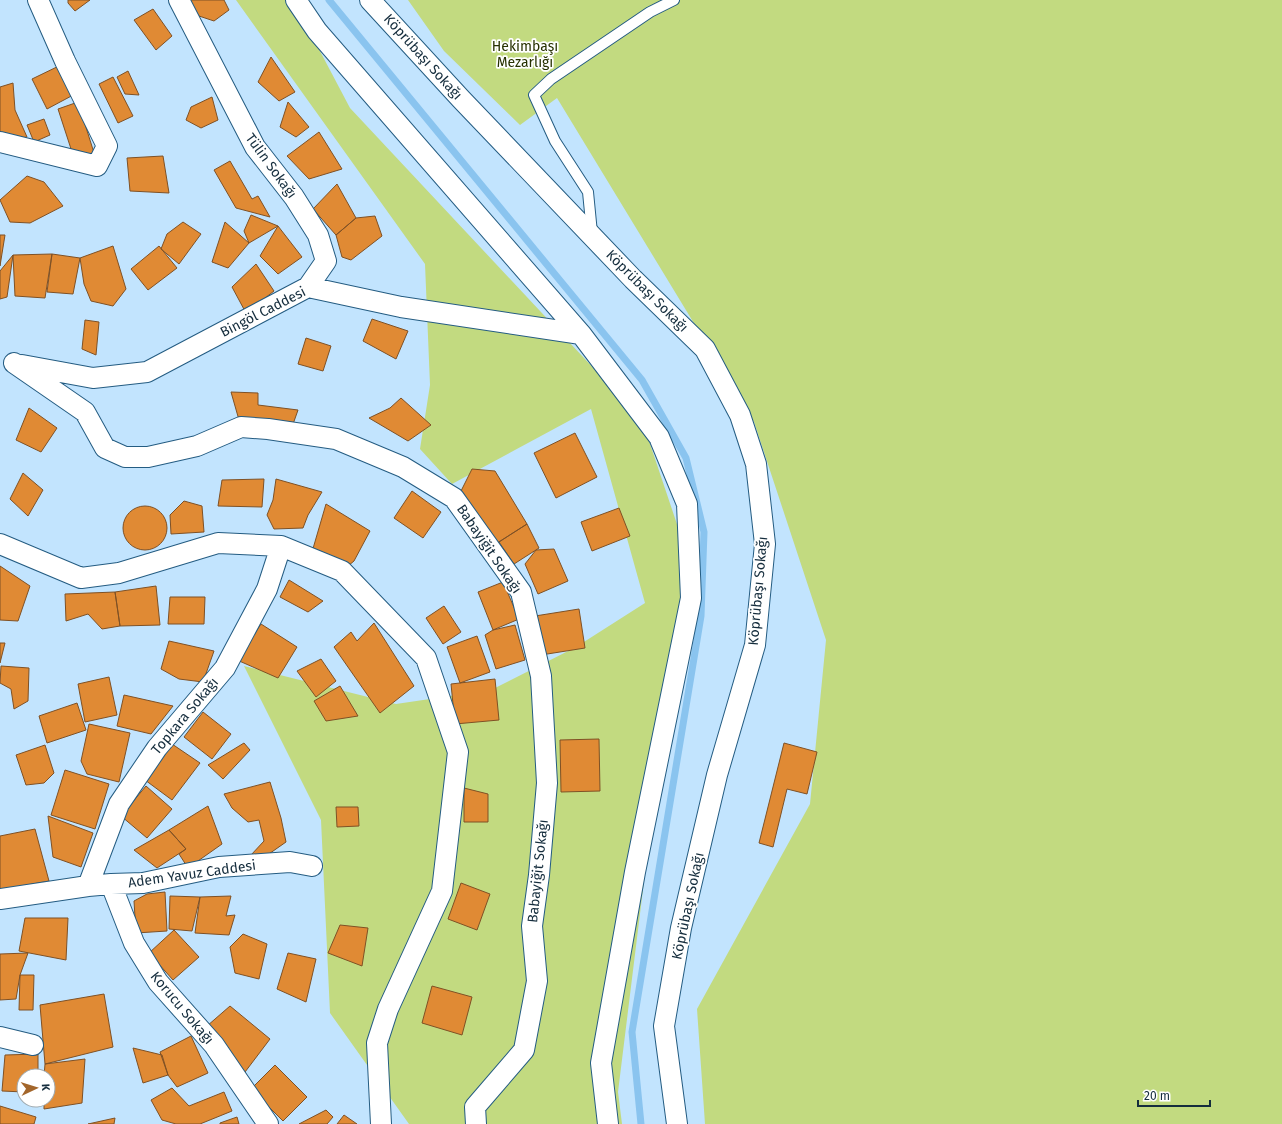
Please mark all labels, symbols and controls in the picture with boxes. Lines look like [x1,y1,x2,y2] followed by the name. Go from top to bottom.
[380,11,466,103] street label: Köprübaşı Sokağı
[492,38,558,71] park label: Hekimbaşı Mezarlığı
[242,130,300,202] street label: Tülin Sokağı
[602,246,692,336] street label: Köprübaşı Sokağı
[217,283,309,341] street label: Bingöl Caddesi
[453,501,525,597] street label: Babayiğit Sokağı
[745,536,771,646] street label: Köprübaşı Sokağı
[148,674,222,758] street label: Topkara Sokağı
[524,818,552,924] street label: Babayiğit Sokağı
[668,851,708,961] street label: Köprübaşı Sokağı
[127,857,257,891] street label: Adem Yavuz Caddesi
[147,968,217,1048] street label: Korucu Sokağı
[16,1068,56,1108] north arrow
[1138,1082,1210,1108] scale bar
[39,1083,52,1092] text: K
[1144,1089,1170,1103] text: 20 m

